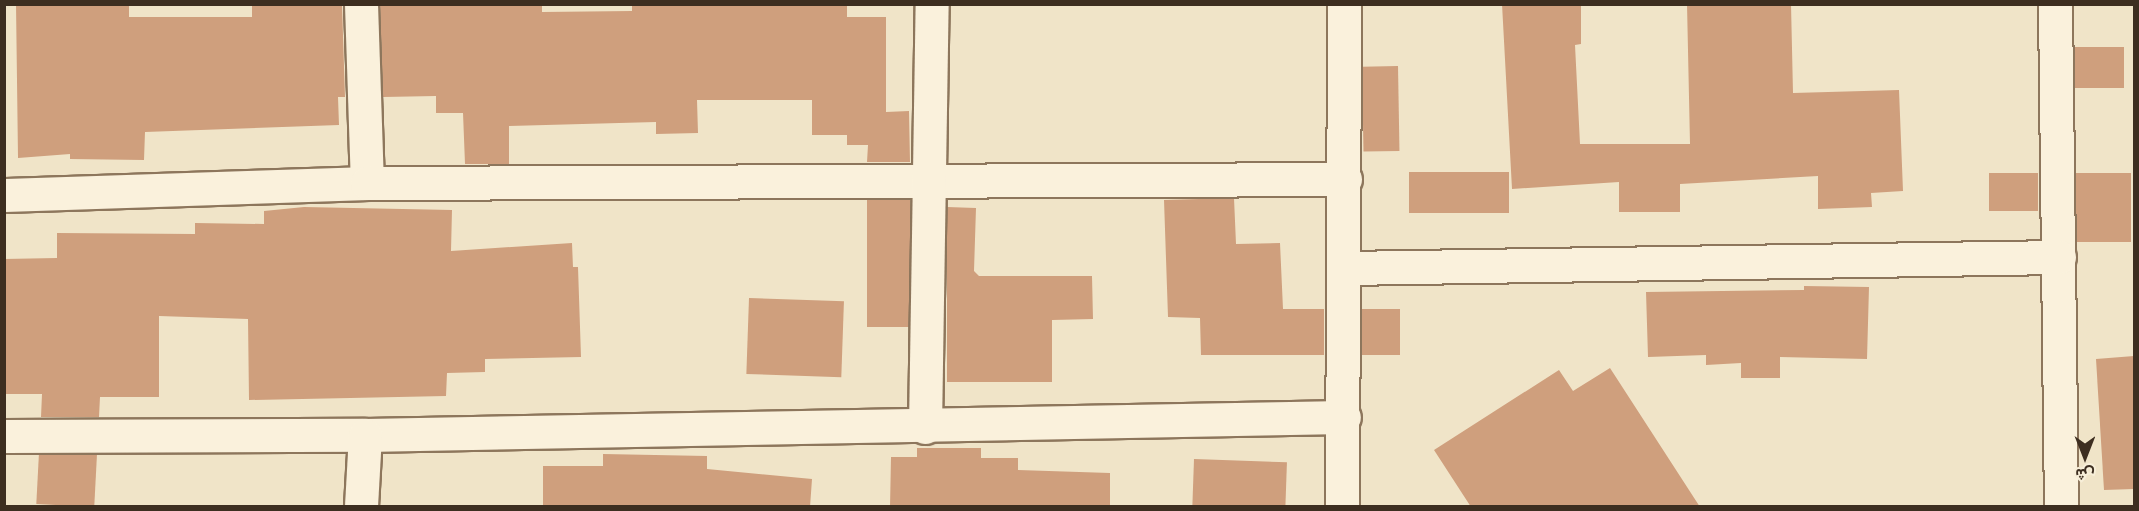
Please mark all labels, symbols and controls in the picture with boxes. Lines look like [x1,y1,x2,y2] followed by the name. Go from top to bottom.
[2055,427,2115,487] north arrow
[2075,464,2095,486] text: ش

